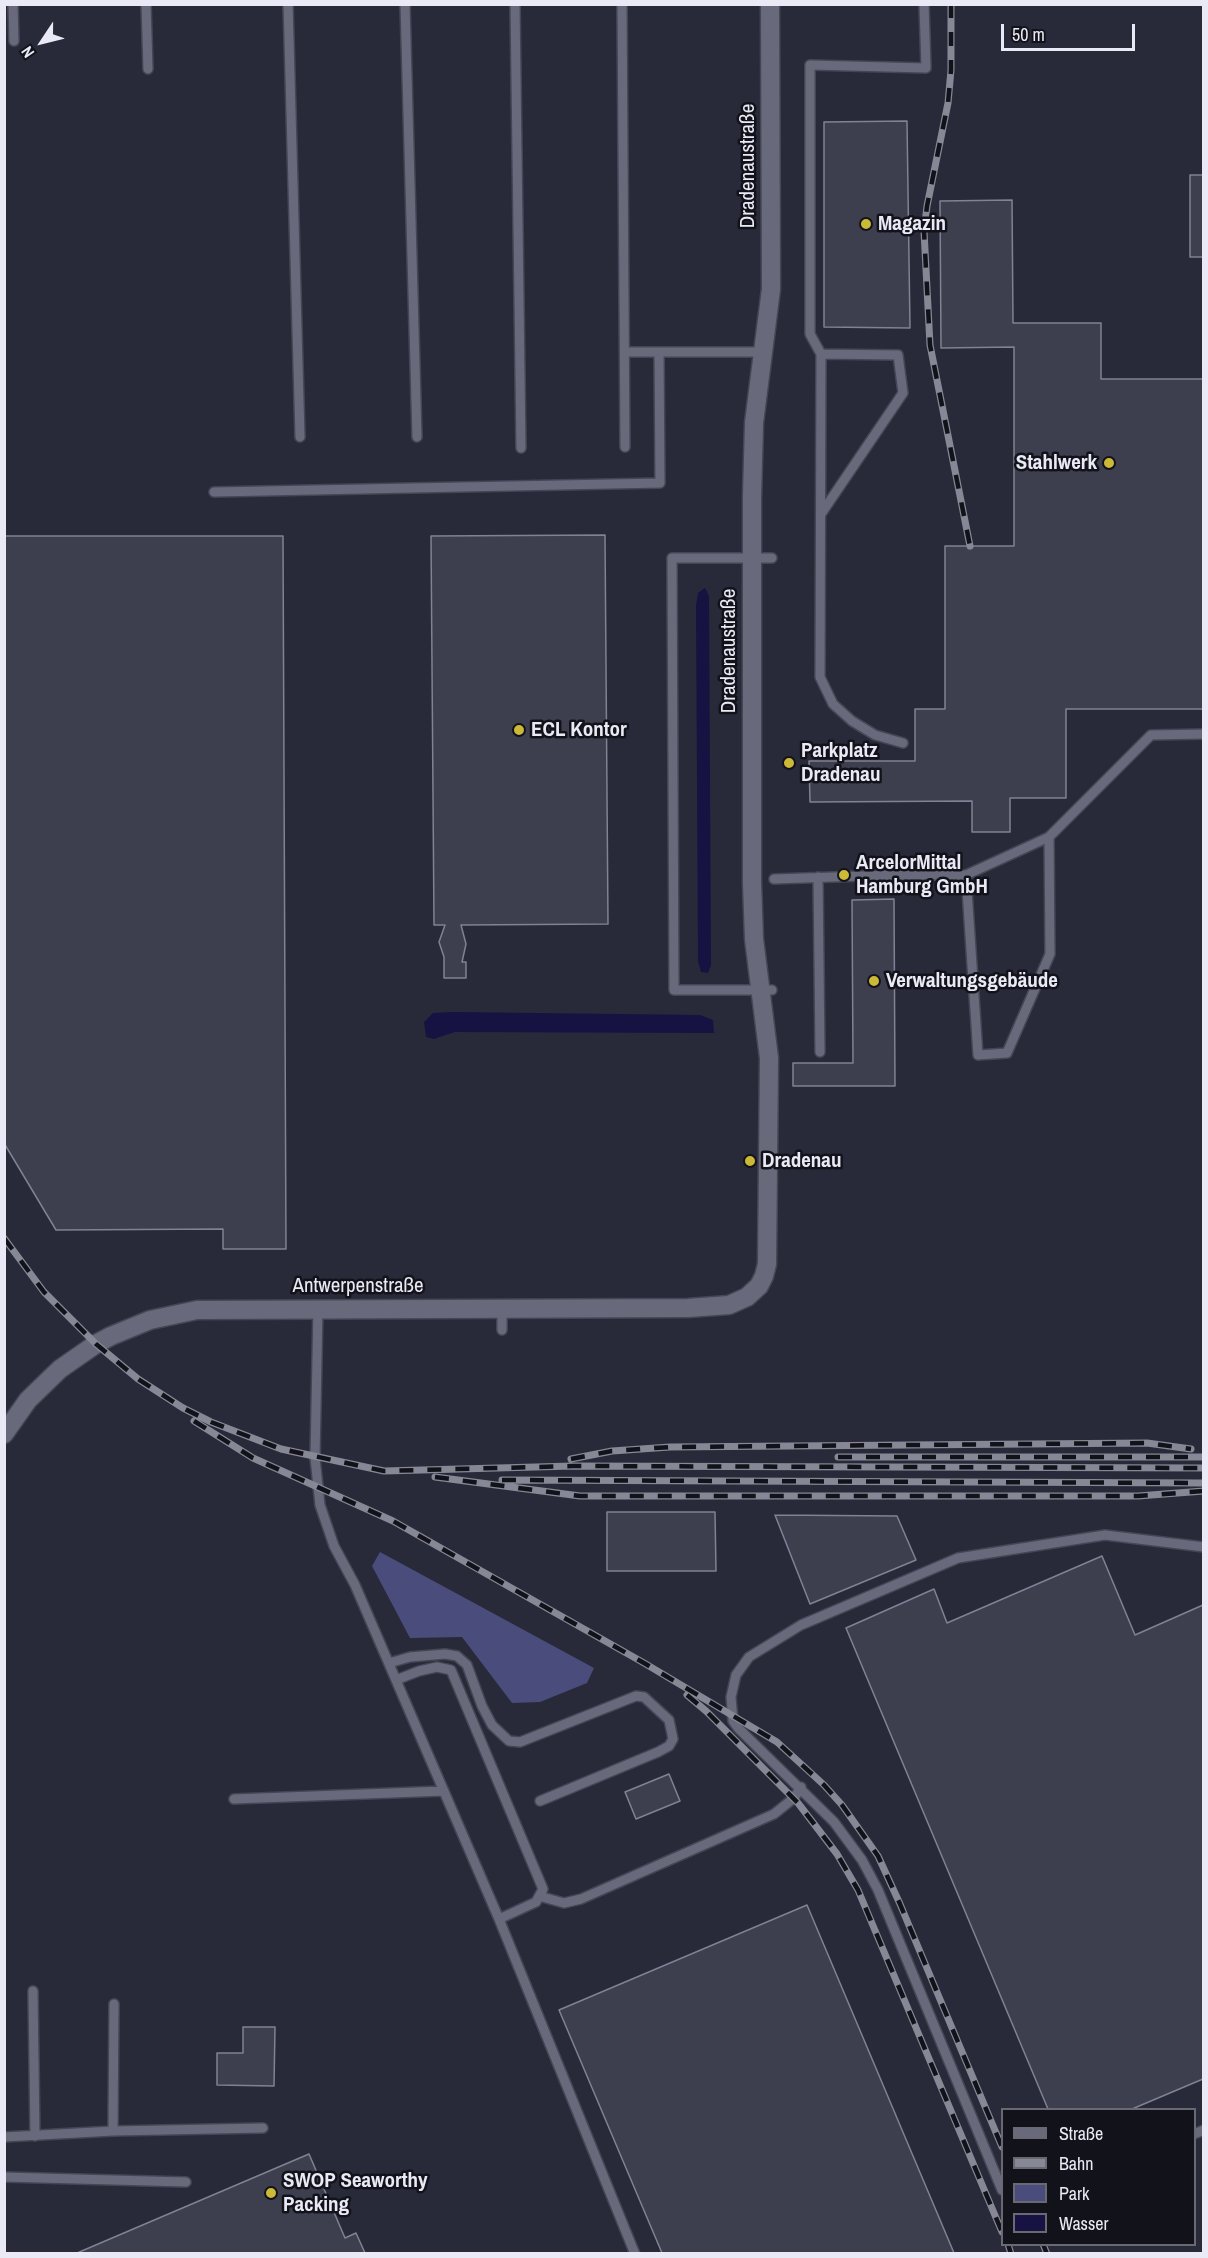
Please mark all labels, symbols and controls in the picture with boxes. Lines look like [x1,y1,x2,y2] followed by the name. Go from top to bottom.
[12,12,72,72] north arrow
[1004,12,1138,50] scale bar
[1012,22,1045,47] text: 50 m
[16,42,39,63] text: N
[735,104,761,228] street label: Dradenaustraße
[878,211,946,237] place label: Magazin
[859,217,873,231] marker: Magazin
[1016,450,1097,476] place label: Stahlwerk
[1102,456,1116,470] marker: Stahlwerk
[716,589,742,713] street label: Dradenaustraße
[531,717,627,743] place label: ECL Kontor
[512,723,526,737] marker: ECL Kontor
[801,738,880,788] place label: Parkplatz Dradenau
[782,756,796,770] marker: Parkplatz Dradenau
[856,850,988,900] place label: ArcelorMittal Hamburg GmbH
[837,868,851,882] marker: ArcelorMittal Hamburg GmbH
[886,968,1058,994] place label: Verwaltungsgebäude
[867,974,881,988] marker: Verwaltungsgebäude
[762,1148,841,1174] place label: Dradenau
[743,1154,757,1168] marker: Dradenau
[292,1273,424,1299] street label: Antwerpenstraße
[1001,2108,1196,2246] legend
[1059,2121,1103,2146] text: Straße
[1059,2151,1093,2176] text: Bahn
[283,2168,428,2218] place label: SWOP Seaworthy Packing
[1059,2181,1089,2206] text: Park
[264,2186,278,2200] marker: SWOP Seaworthy Packing
[1059,2211,1108,2236] text: Wasser

